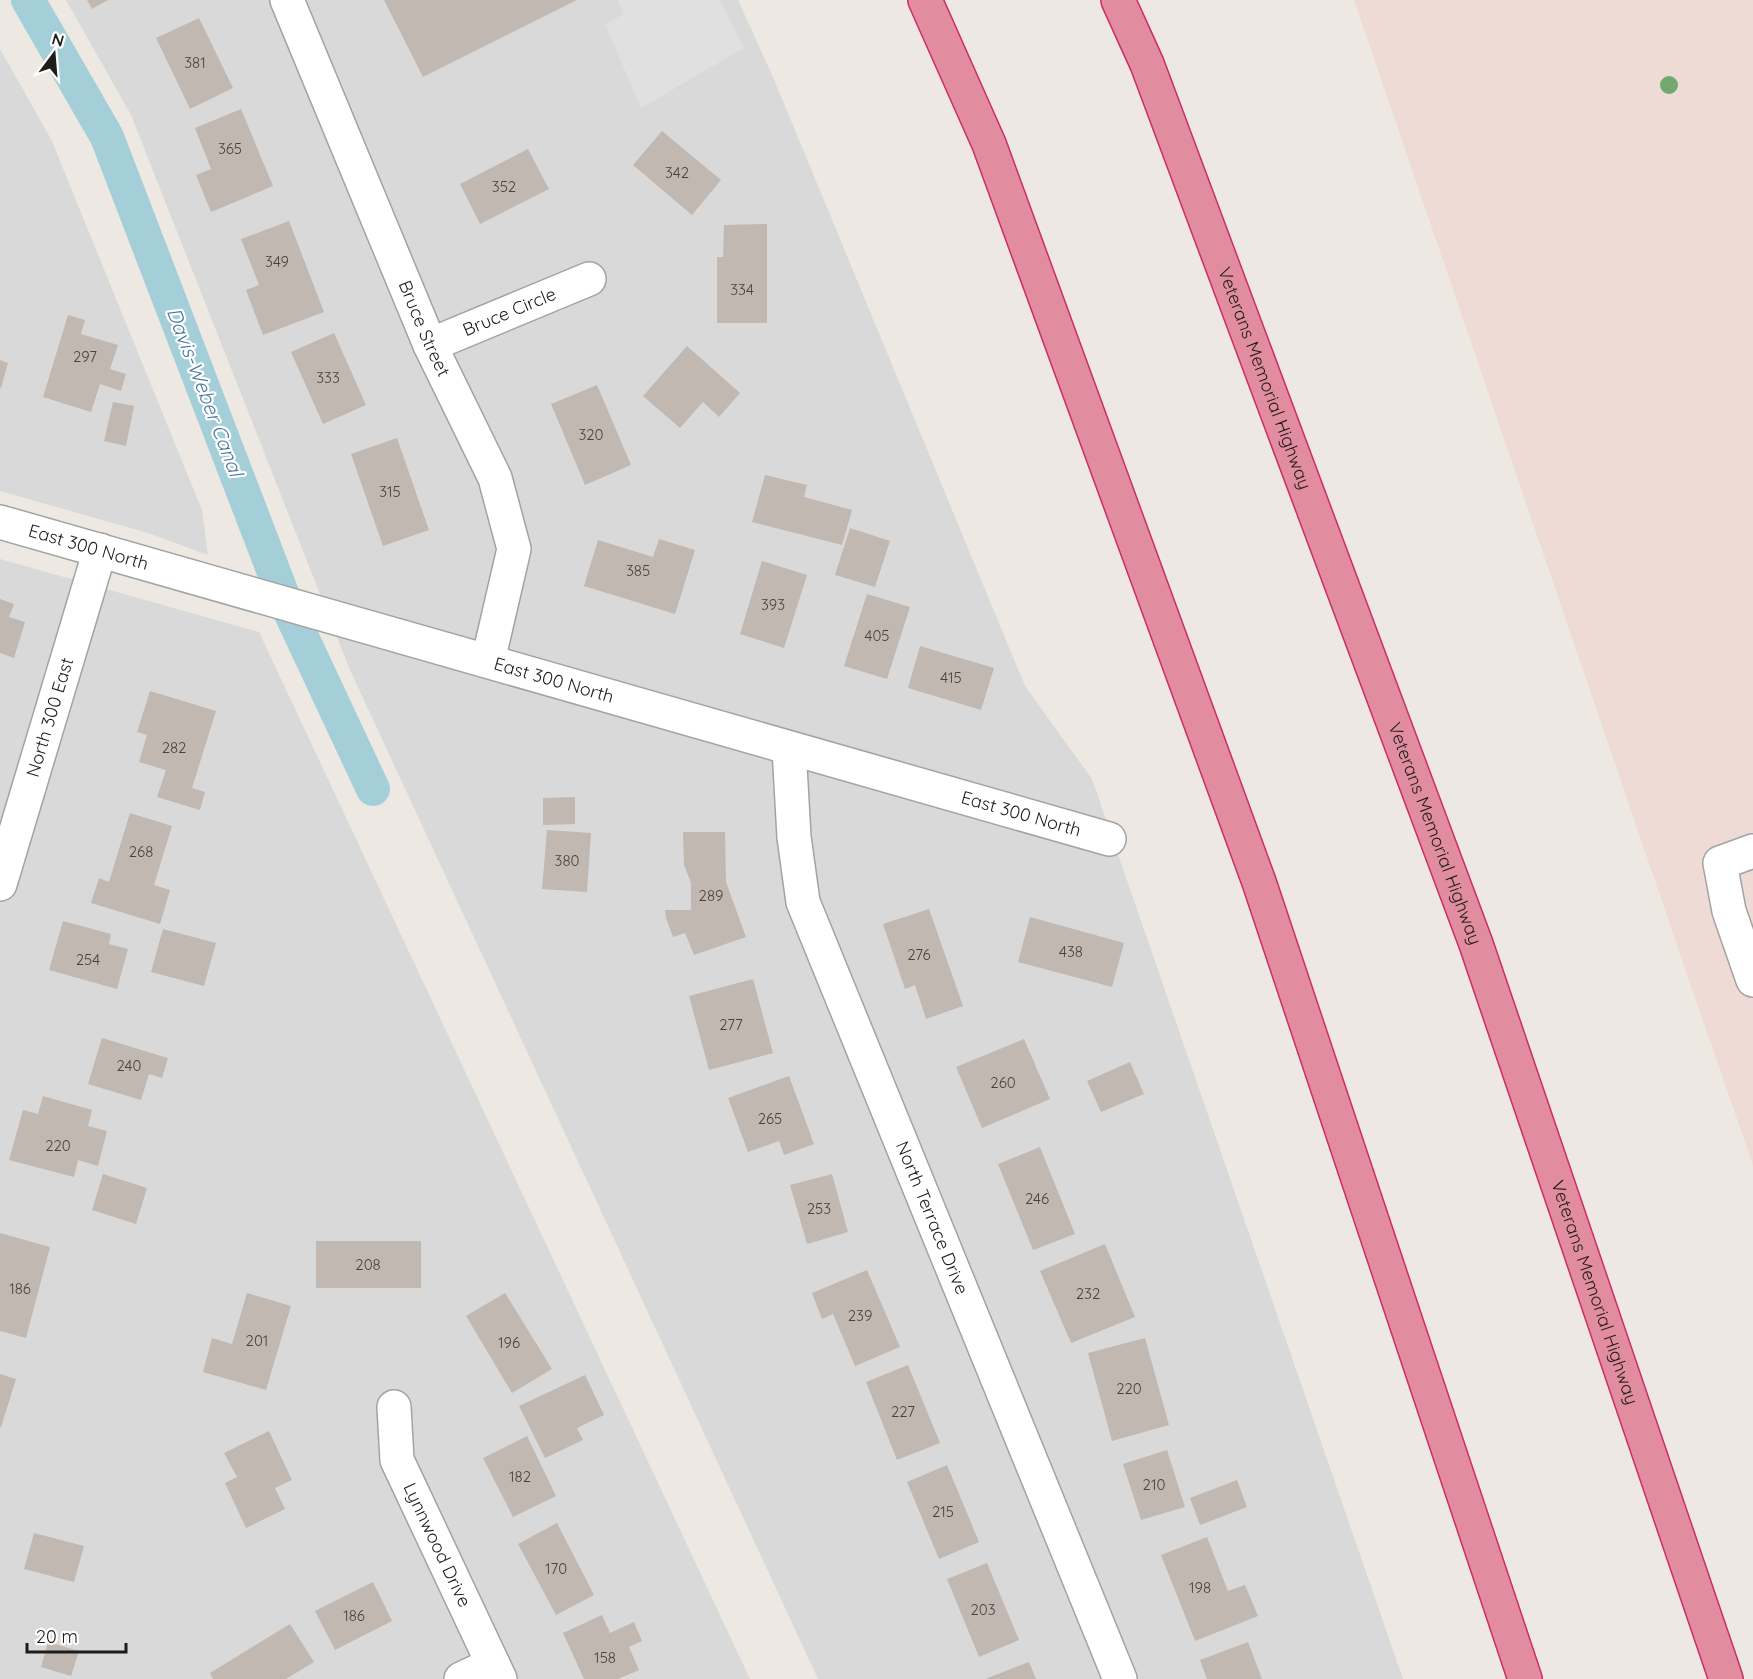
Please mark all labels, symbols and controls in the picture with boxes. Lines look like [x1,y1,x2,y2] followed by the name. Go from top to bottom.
[24,24,84,84] north arrow
[50,28,67,51] text: N
[184,53,206,72] house number: 381
[218,139,242,158] house number: 365
[665,163,689,182] house number: 342
[492,177,516,196] house number: 352
[265,252,289,271] house number: 349
[1213,264,1317,493] street label: Veterans Memorial Highway
[394,277,456,380] street label: Bruce Street
[730,280,754,299] house number: 334
[459,282,559,341] street label: Bruce Circle
[162,304,250,482] water label: Davis-Weber Canal
[73,347,97,366] house number: 297
[316,368,340,387] house number: 333
[578,425,604,444] house number: 320
[379,482,401,501] house number: 315
[26,519,151,575] street label: East 300 North
[626,561,650,580] house number: 385
[761,595,785,614] house number: 393
[864,626,890,645] house number: 405
[491,652,617,708] street label: East 300 North
[21,655,78,780] street label: North 300 East
[940,668,962,687] house number: 415
[1383,719,1487,948] street label: Veterans Memorial Highway
[162,738,186,757] house number: 282
[959,785,1084,841] street label: East 300 North
[129,842,153,861] house number: 268
[555,851,580,870] house number: 380
[699,886,723,905] house number: 289
[1059,942,1083,961] house number: 438
[907,945,931,964] house number: 276
[76,950,100,969] house number: 254
[719,1015,743,1034] house number: 277
[117,1056,142,1075] house number: 240
[990,1073,1016,1092] house number: 260
[758,1109,782,1128] house number: 265
[45,1136,71,1155] house number: 220
[891,1138,974,1298] street label: North Terrace Drive
[1546,1177,1644,1408] street label: Veterans Memorial Highway
[1025,1189,1049,1208] house number: 246
[807,1199,831,1218] house number: 253
[355,1255,381,1274] house number: 208
[9,1279,31,1298] house number: 186
[1076,1284,1100,1303] house number: 232
[848,1306,872,1325] house number: 239
[246,1331,268,1350] house number: 201
[498,1333,520,1352] house number: 196
[1116,1379,1142,1398] house number: 220
[891,1402,915,1421] house number: 227
[509,1467,531,1486] house number: 182
[1143,1475,1165,1494] house number: 210
[398,1479,477,1611] street label: Lynnwood Drive
[932,1502,954,1521] house number: 215
[545,1559,567,1578] house number: 170
[1189,1578,1211,1597] house number: 198
[970,1600,996,1619] house number: 203
[343,1606,365,1625] house number: 186
[27,1616,126,1654] scale bar
[36,1625,78,1648] text: 20 m
[594,1648,616,1667] house number: 158

